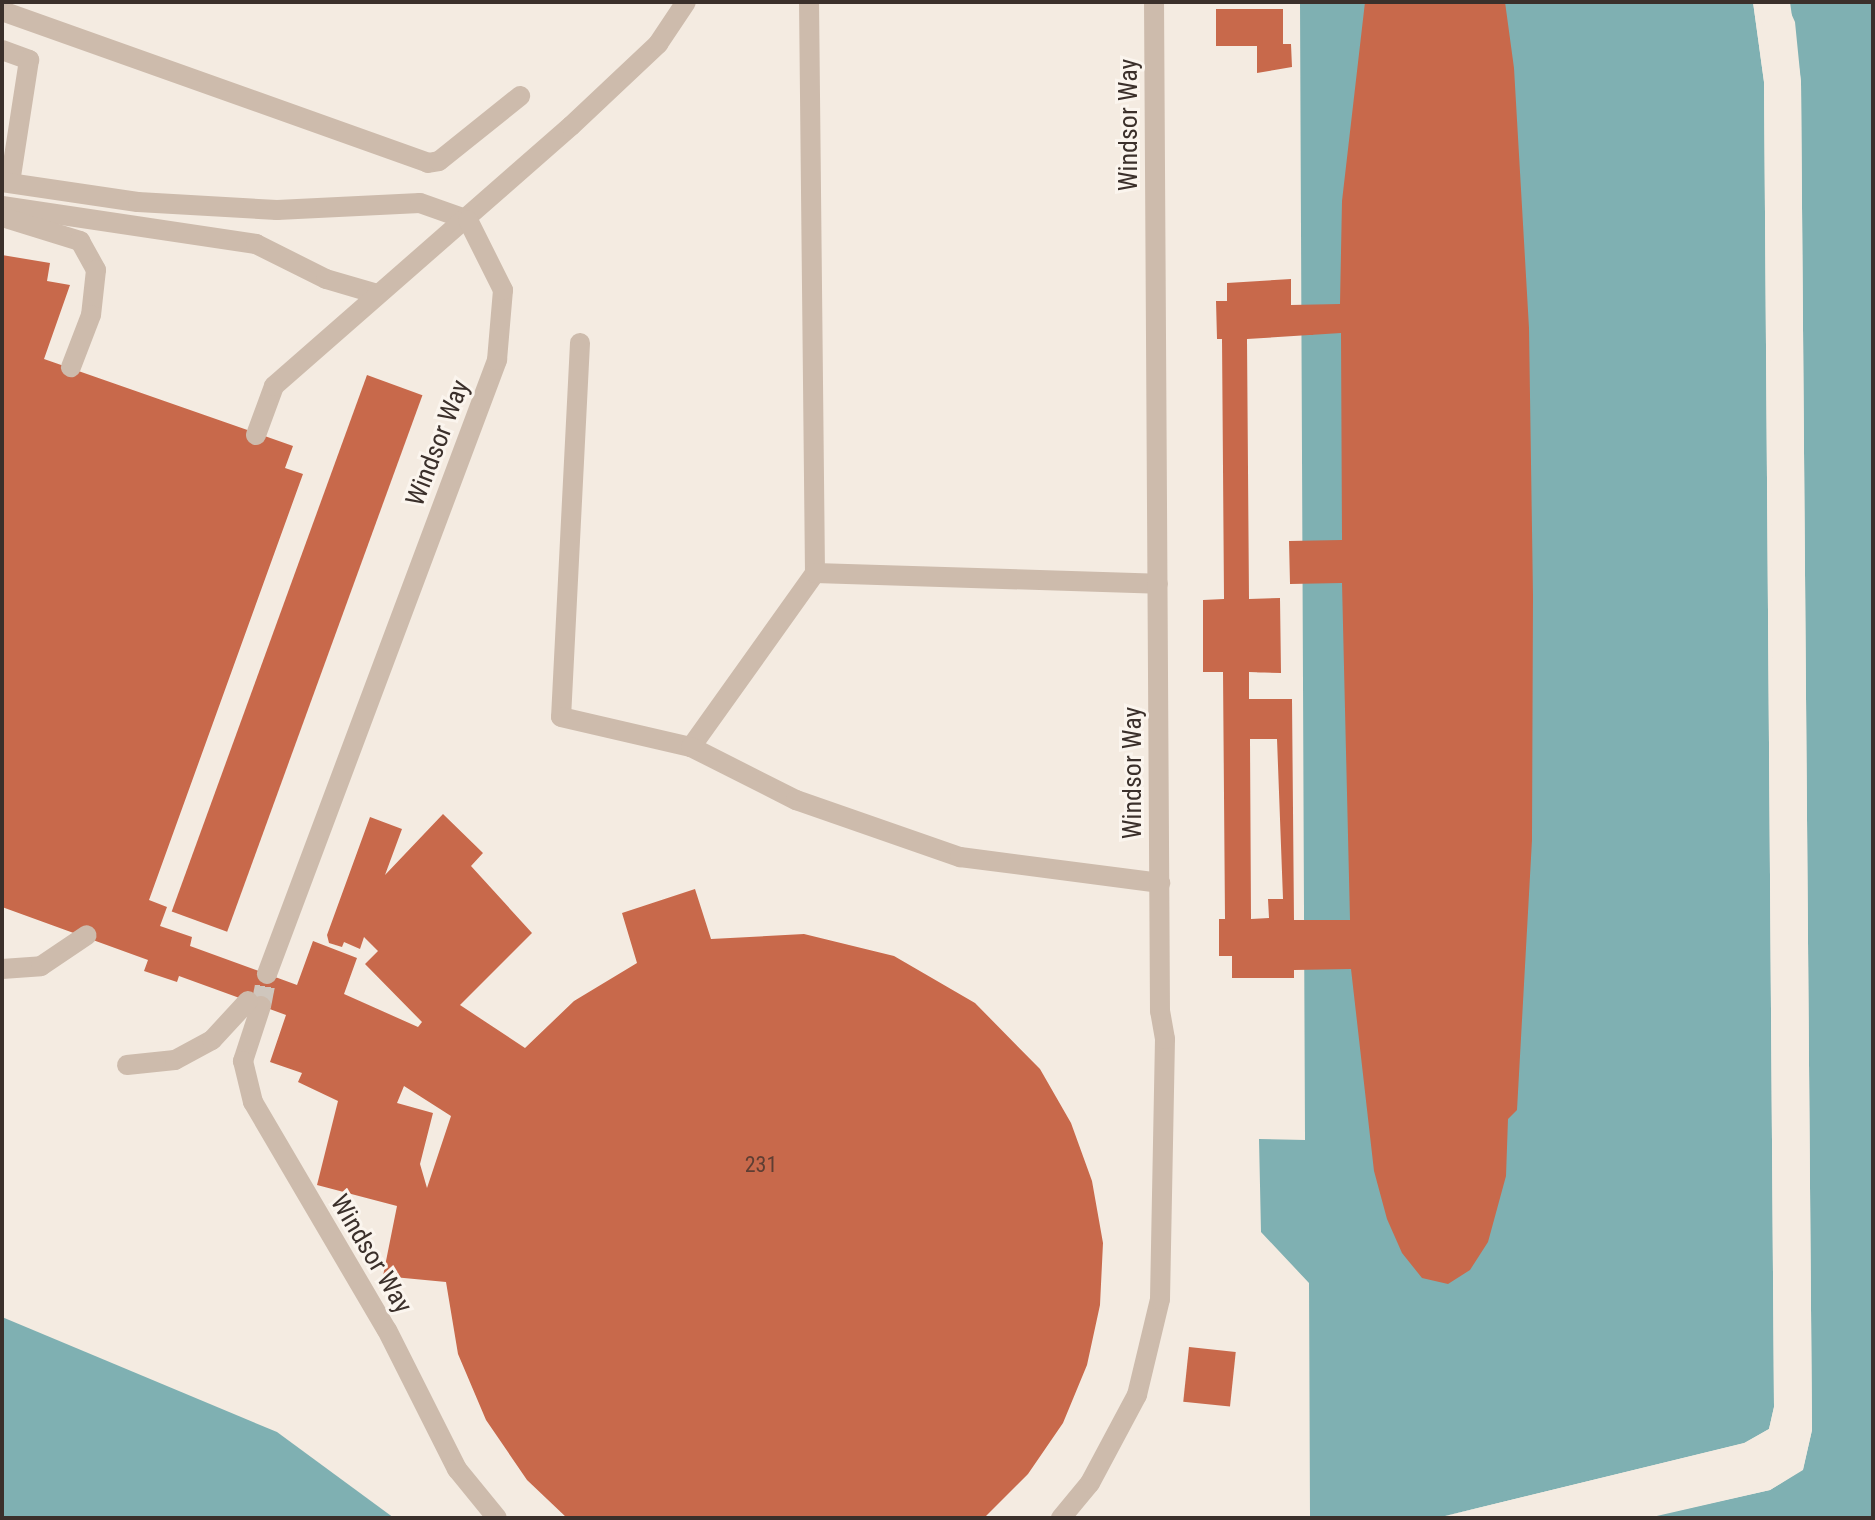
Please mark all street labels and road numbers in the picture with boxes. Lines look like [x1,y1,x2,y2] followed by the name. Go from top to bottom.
[1113,59,1145,191] street label: Windsor Way
[400,376,476,510] street label: Windsor Way
[1117,707,1149,839] street label: Windsor Way
[323,1189,419,1319] street label: Windsor Way

